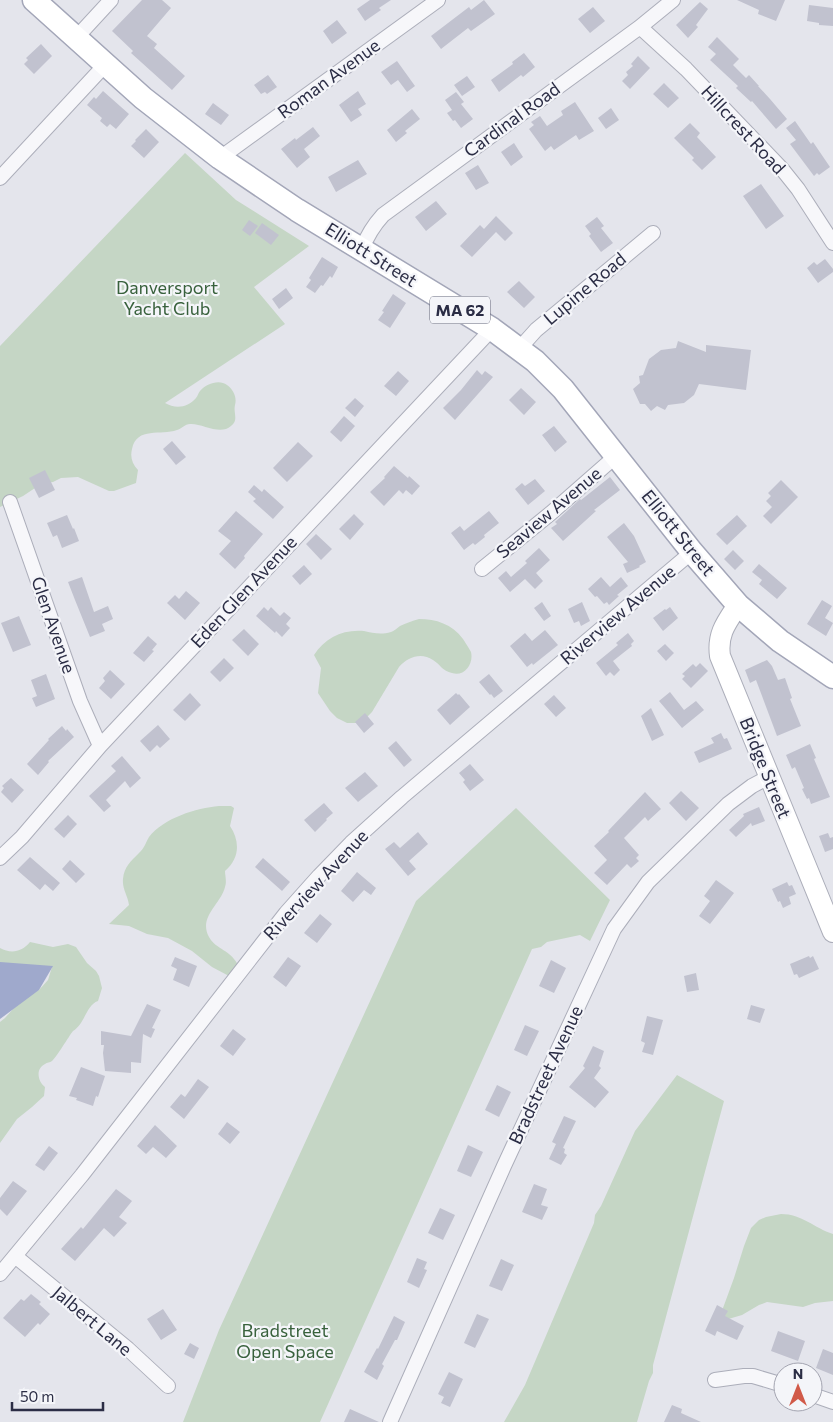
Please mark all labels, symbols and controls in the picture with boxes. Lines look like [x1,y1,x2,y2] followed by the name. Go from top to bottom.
[273,34,384,123] street label: Roman Avenue
[459,77,564,161] street label: Cardinal Road
[697,80,790,178] street label: Hillcrest Road
[322,217,422,291] street label: Elliott Street
[539,247,630,329] street label: Lupine Road
[116,276,218,319] park label: Danversport Yacht Club
[430,296,490,324] road number: MA 62
[491,462,605,563] street label: Seaview Avenue
[637,485,720,580] street label: Elliott Street
[186,531,301,652] street label: Eden Glen Avenue
[555,560,679,669] street label: Riverview Avenue
[27,573,81,676] street label: Glen Avenue
[736,714,796,821] street label: Bridge Street
[258,824,372,944] street label: Riverview Avenue
[503,1002,587,1147] street label: Bradstreet Avenue
[48,1281,137,1360] street label: Jalbert Lane
[236,1319,334,1362] park label: Bradstreet Open Space
[773,1362,823,1412] north arrow
[793,1365,803,1382] text: N
[12,1380,104,1412] scale bar
[20,1387,54,1405] text: 50 m

